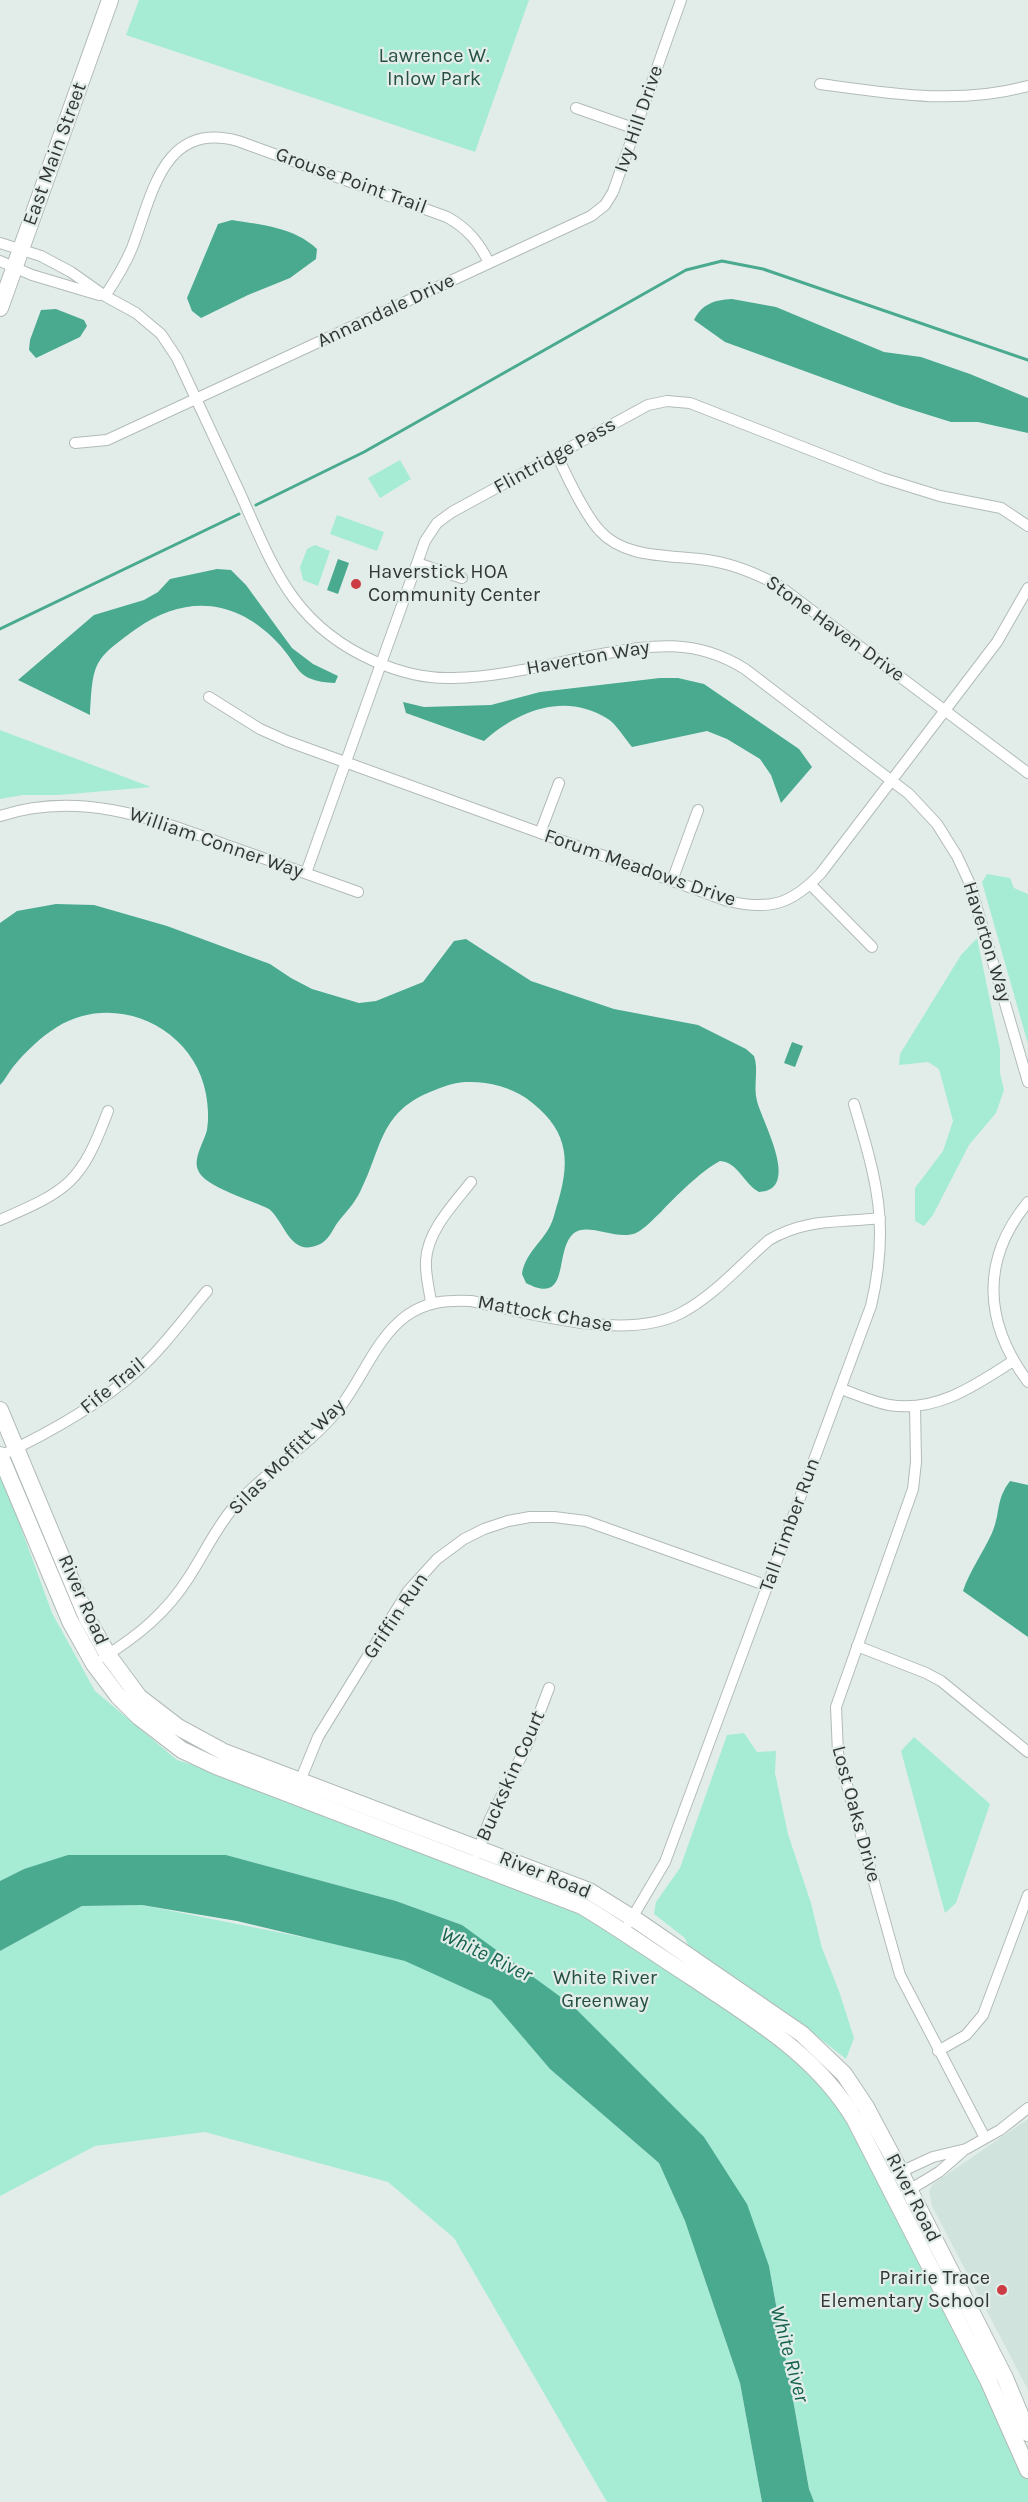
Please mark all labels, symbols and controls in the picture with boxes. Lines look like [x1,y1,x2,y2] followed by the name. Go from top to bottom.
[378,44,490,91] park label: Lawrence W. Inlow Park
[609,62,669,176] street label: Ivy Hill Drive
[18,79,92,229] street label: East Main Street
[272,142,430,220] street label: Grouse Point Trail
[313,269,459,353] street label: Annandale Drive
[490,413,620,499] street label: Flintridge Pass
[368,560,540,607] place label: Haverstick HOA Community Center
[761,571,909,687] street label: Stone Haven Drive
[349,577,363,591] marker: Haverstick HOA Community Center
[524,635,652,681] street label: Haverton Way
[126,802,306,884] street label: William Conner Way
[541,824,739,912] street label: Forum Meadows Drive
[957,879,1017,1005] street label: Haverton Way
[476,1290,614,1338] street label: Mattock Chase
[76,1353,150,1419] street label: Fife Trail
[224,1394,350,1520] street label: Silas Moffitt Way
[755,1455,825,1595] street label: Tall Timber Run
[52,1551,114,1649] street label: River Road
[358,1568,434,1664] street label: Griffin Run
[471,1707,551,1845] street label: Buckskin Court
[826,1743,886,1885] street label: Lost Oaks Drive
[496,1846,594,1904] street label: River Road
[436,1922,536,1988] water label: White River
[553,1966,657,2013] park label: White River Greenway
[880,2150,946,2246] street label: River Road
[820,2266,990,2313] place label: Prairie Trace Elementary School
[995,2283,1009,2297] marker: Prairie Trace Elementary School
[764,2303,814,2405] water label: White River

